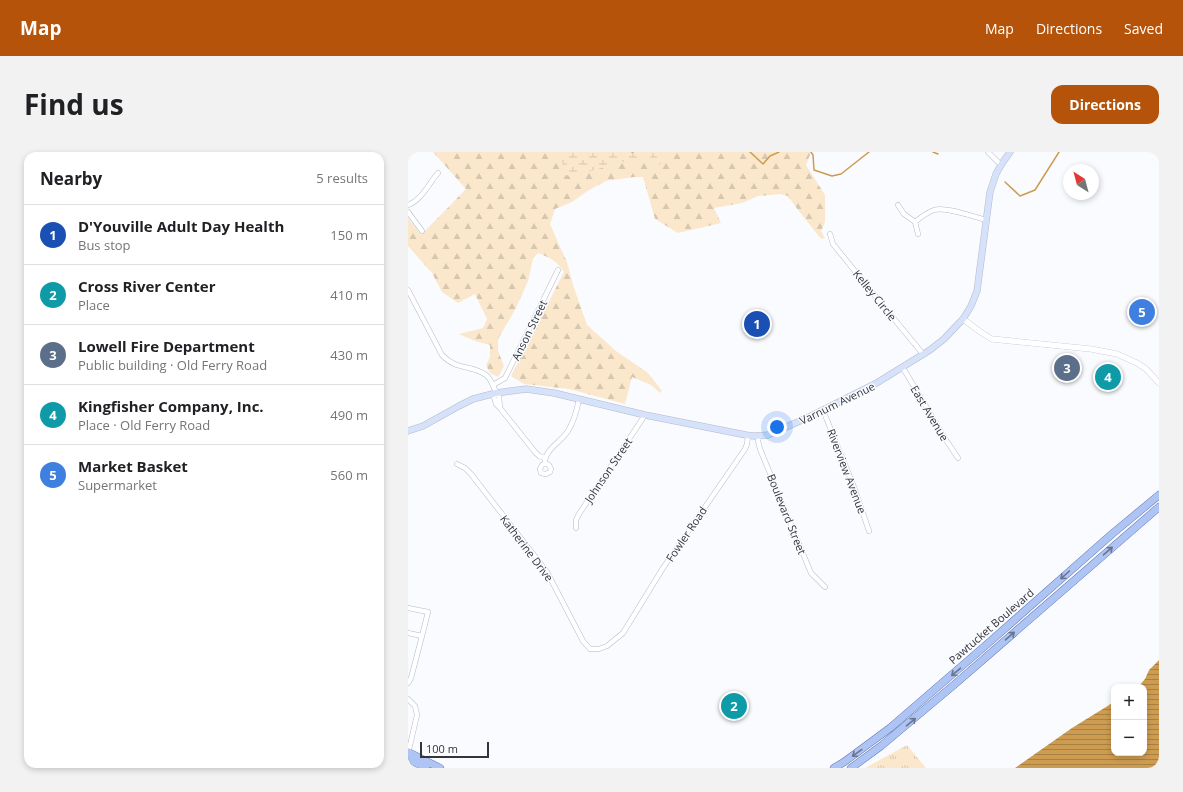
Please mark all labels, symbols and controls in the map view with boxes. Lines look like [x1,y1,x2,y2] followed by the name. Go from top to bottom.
[20,15,61,41] text: Map
[985,19,1014,38] text: Map
[1036,19,1102,38] text: Directions
[1124,19,1163,38] text: Saved
[24,85,124,123] text: Find us
[1051,85,1159,124] button: Directions
[1063,164,1099,200] north arrow
[40,167,102,190] text: Nearby
[316,169,368,187] text: 5 results
[78,216,284,236] text: D'Youville Adult Day Health
[49,226,57,244] text: 1
[330,226,368,244] text: 150 m
[78,236,131,254] text: Bus stop
[850,266,900,324] street label: Kelley Circle
[78,276,216,296] text: Cross River Center
[49,286,57,304] text: 2
[330,286,368,304] text: 410 m
[78,296,110,314] text: Place
[508,297,550,363] street label: Anson Street
[1129,297,1155,327] pin: 5
[744,309,770,339] pin: 1
[78,336,255,356] text: Lowell Fire Department
[49,346,57,364] text: 3
[330,346,368,364] text: 430 m
[1054,353,1080,383] pin: 3
[78,356,267,374] text: Public building · Old Ferry Road
[1095,362,1121,392] pin: 4
[797,378,877,428] street label: Varnum Avenue
[907,382,953,444] street label: East Avenue
[78,396,264,416] text: Kingfisher Company, Inc.
[49,406,57,424] text: 4
[330,406,368,424] text: 490 m
[78,416,210,434] text: Place · Old Ferry Road
[767,417,787,437] your location
[824,426,870,516] street label: Riverview Avenue
[580,435,635,506] street label: Johnson Street
[78,456,188,476] text: Market Basket
[49,466,57,484] text: 5
[330,466,368,484] text: 560 m
[764,471,810,557] street label: Boulevard Street
[78,476,157,494] text: Supermarket
[662,504,710,564] street label: Fowler Road
[497,512,557,584] street label: Katherine Drive
[1102,546,1113,555] one-way arrow
[1061,570,1071,579] one-way arrow
[945,585,1037,667] street label: Pawtucket Boulevard
[1005,632,1015,641] one-way arrow
[950,667,961,676] one-way arrow
[1111,684,1147,756] map controls
[1111,684,1147,720] button: +
[721,691,747,721] pin: 2
[906,717,917,726] one-way arrow
[1111,720,1147,756] button: −
[420,740,489,759] scale bar
[426,741,458,756] text: 100 m
[851,749,862,757] one-way arrow

